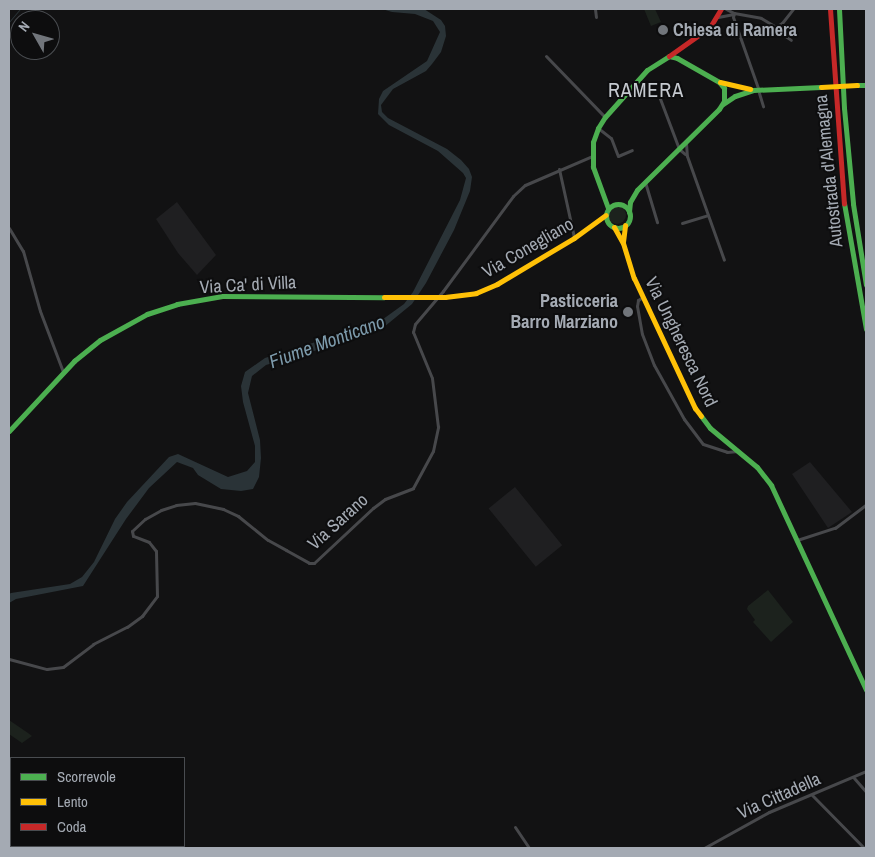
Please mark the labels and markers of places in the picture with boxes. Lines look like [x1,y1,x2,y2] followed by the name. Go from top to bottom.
[673,19,797,41] place label: Chiesa di Ramera
[657,24,669,36] marker: Chiesa di Ramera
[511,291,618,334] place label: Pasticceria Barro Marziano
[622,306,634,318] marker: Pasticceria Barro Marziano

